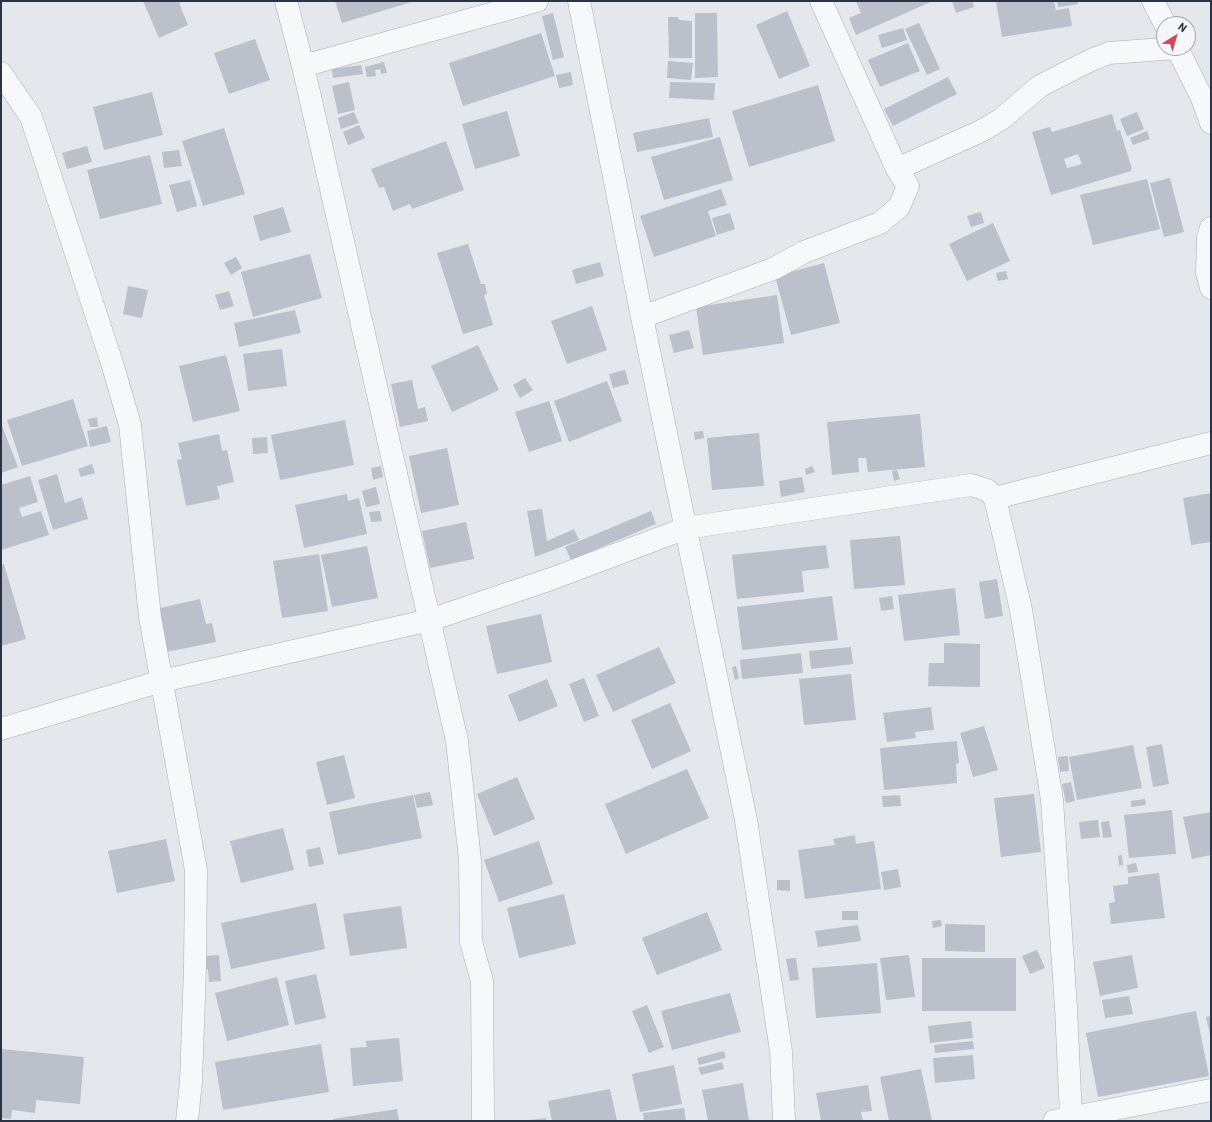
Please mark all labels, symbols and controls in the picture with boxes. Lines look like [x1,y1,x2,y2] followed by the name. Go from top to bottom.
[1156,16,1196,56] north arrow
[1176,19,1190,34] text: N

